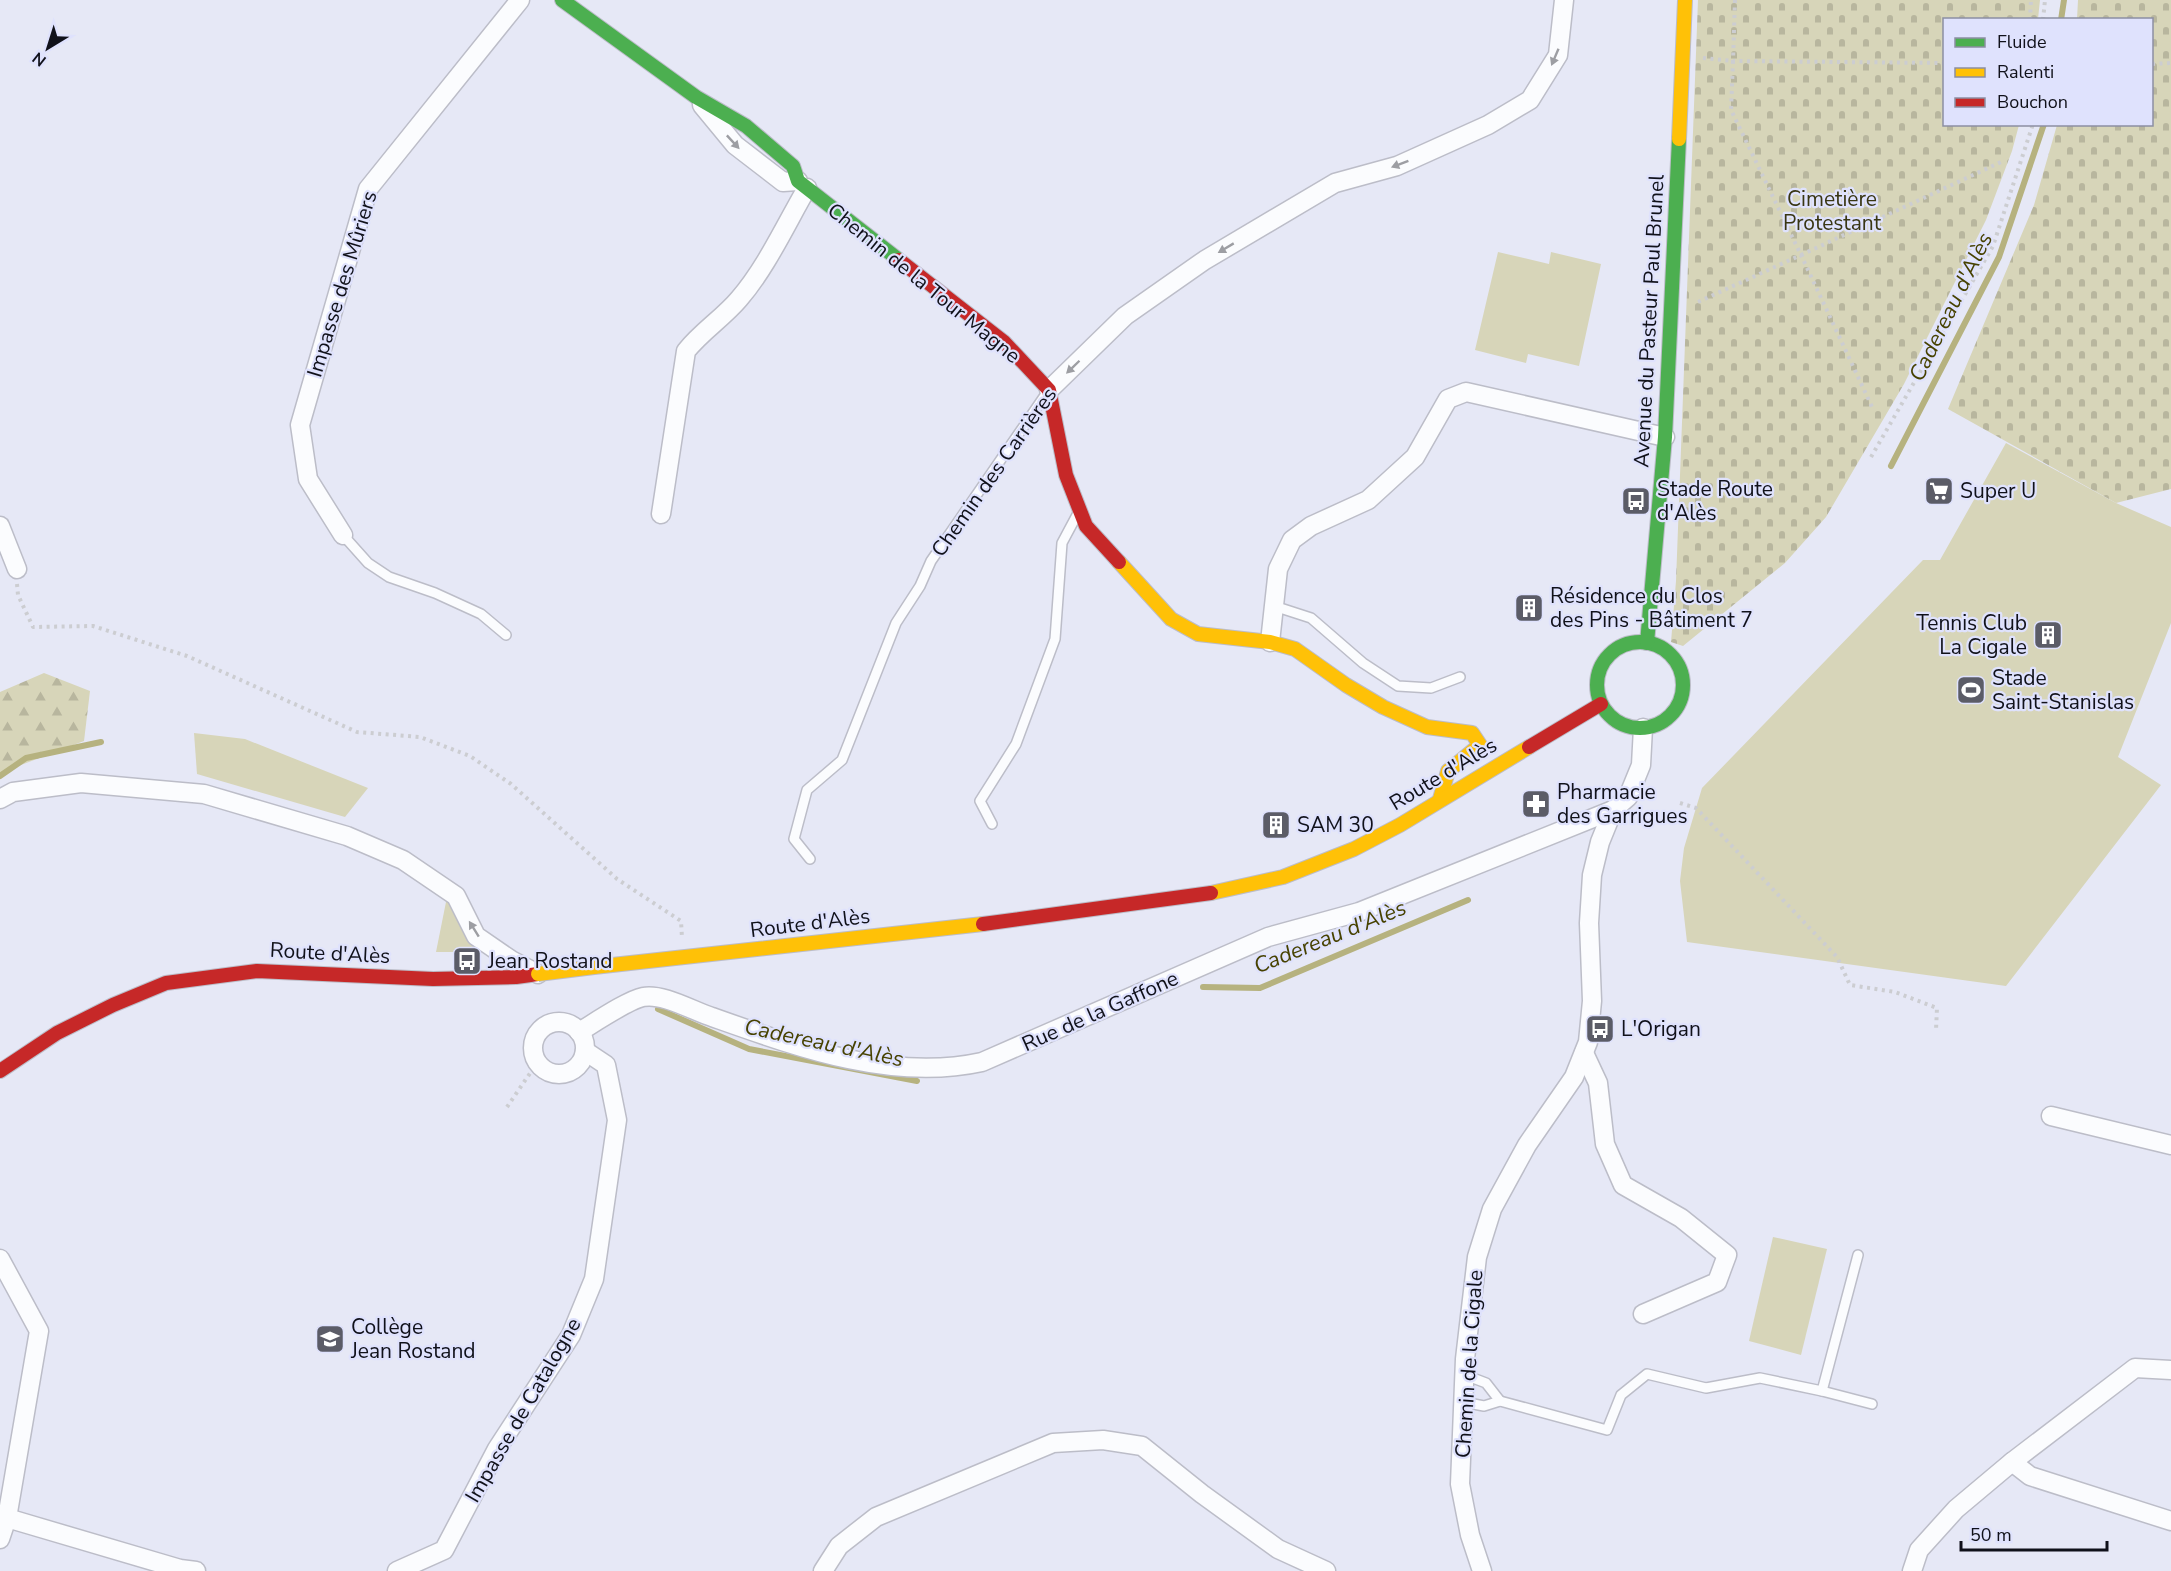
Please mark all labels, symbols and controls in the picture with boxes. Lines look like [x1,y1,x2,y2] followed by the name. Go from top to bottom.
[18,18,78,78] north arrow
[1943,18,2153,126] legend
[1997,30,2047,54] text: Fluide
[28,47,51,71] text: N
[1550,49,1560,67] one-way arrow
[1997,60,2054,84] text: Ralenti
[1997,90,2068,114] text: Bouchon
[726,134,740,149] one-way arrow
[1391,160,1409,169] one-way arrow
[1627,173,1671,468] street label: Avenue du Pasteur Paul Brunel
[1783,185,1882,237] park label: Cimetière Protestant
[300,188,384,380] street label: Impasse des Mûriers
[822,196,1026,370] street label: Chemin de la Tour Magne
[1902,228,2000,386] water label: Cadereau d'Alès
[1218,242,1234,253] one-way arrow
[1065,360,1080,374] one-way arrow
[925,382,1063,562] street label: Chemin des Carrières
[1657,475,1773,527] place label: Stade Route d'Alès
[1923,475,1955,507] supermarket icon: Super U
[1960,477,2036,505] place label: Super U
[1620,485,1652,517] bus stop icon: Stade Route d'Alès
[1550,582,1753,634] place label: Résidence du Clos des Pins - Bâtiment 7
[1513,592,1545,624] building icon: Résidence du Clos des Pins - Bâtiment 7
[1916,609,2027,661] place label: Tennis Club La Cigale
[2032,619,2064,651] building icon: Tennis Club La Cigale
[1992,664,2134,716] place label: Stade Saint-Stanislas
[1955,674,1987,706] sports icon: Stade Saint-Stanislas
[1384,731,1502,817] street label: Route d'Alès
[1557,778,1688,830] place label: Pharmacie des Garrigues
[1520,788,1552,820] pharmacy icon: Pharmacie des Garrigues
[1260,809,1292,841] building icon: SAM 30
[1297,811,1374,839] place label: SAM 30
[1249,893,1411,981] water label: Cadereau d'Alès
[748,902,872,944] street label: Route d'Alès
[468,921,479,937] one-way arrow
[269,936,391,970] street label: Route d'Alès
[451,945,483,977] bus stop icon: Jean Rostand
[487,947,613,975] place label: Jean Rostand
[1017,964,1183,1058] street label: Rue de la Gaffone
[742,1011,906,1075] water label: Cadereau d'Alès
[1584,1013,1616,1045] bus stop icon: L'Origan
[1621,1015,1701,1043] place label: L'Origan
[1448,1269,1490,1459] street label: Chemin de la Cigale
[350,1313,476,1365] place label: Collège Jean Rostand
[459,1313,587,1507] street label: Impasse de Catalogne
[314,1323,346,1355] school or university icon: Collège Jean Rostand
[1961,1514,2106,1552] scale bar
[1970,1523,2012,1547] text: 50 m

